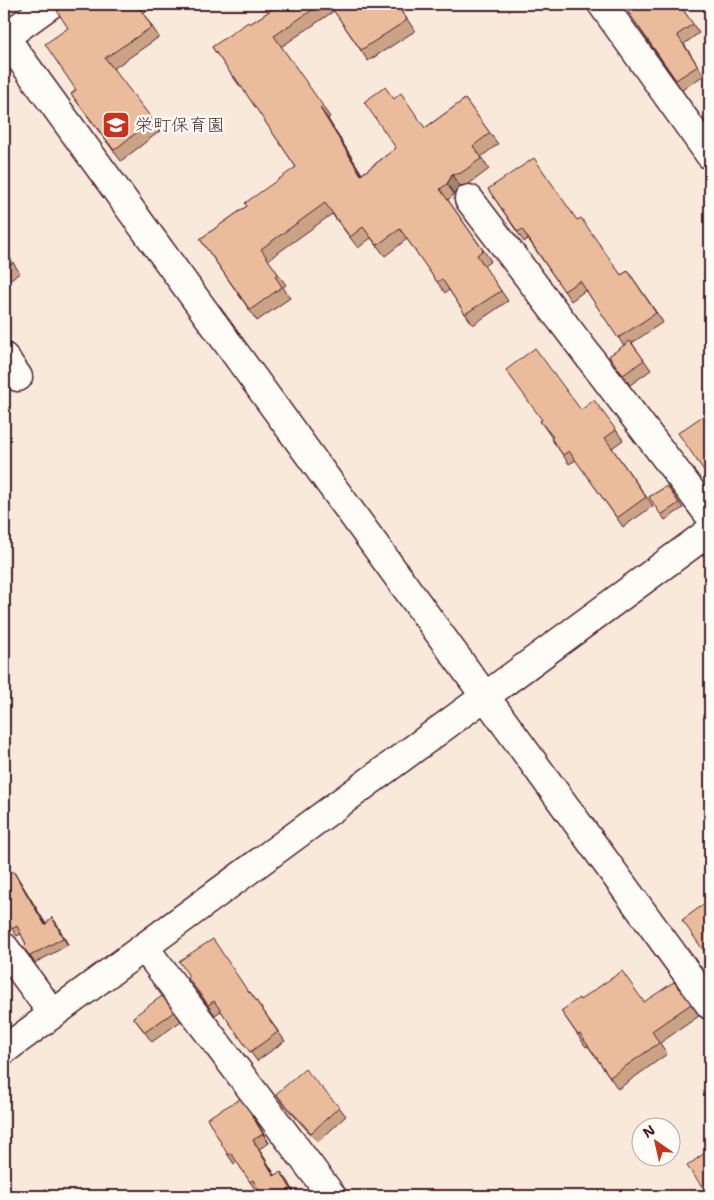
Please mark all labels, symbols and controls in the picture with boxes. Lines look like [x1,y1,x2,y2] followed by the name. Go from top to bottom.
[101,110,131,140] school or university icon: 栄町保育園
[135,113,225,137] place label: 栄町保育園
[632,1118,682,1168] north arrow
[639,1121,658,1142] text: N

